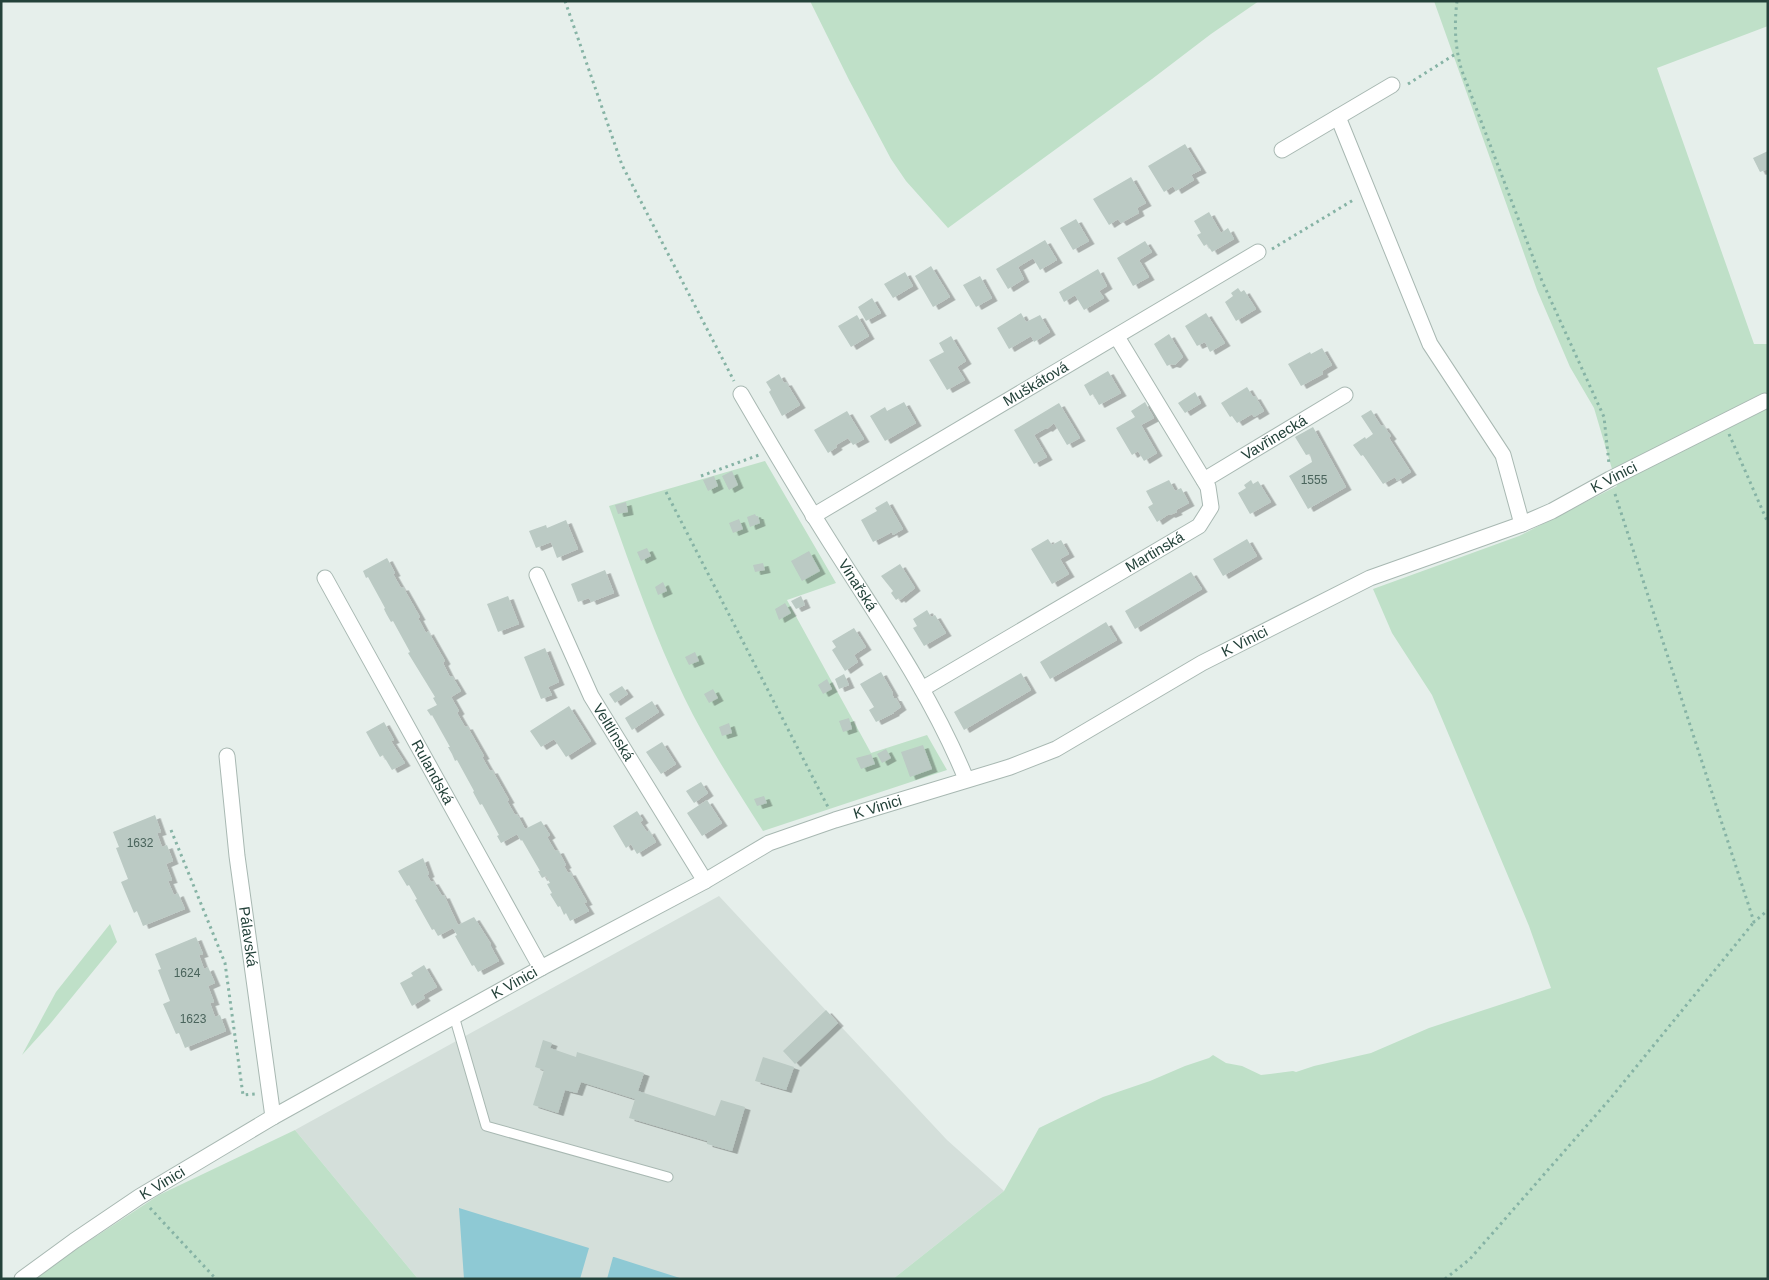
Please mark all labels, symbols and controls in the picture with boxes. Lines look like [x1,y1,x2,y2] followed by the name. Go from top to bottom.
[1000,357,1072,409] street label: Muškátová
[1238,411,1310,463] street label: Vavřinecká
[1588,458,1640,496] street label: K Vinici
[1301,473,1328,487] house number: 1555
[1122,527,1187,575] street label: Martinská
[835,556,881,614] street label: Vinařská
[1218,622,1270,660] street label: K Vinici
[590,700,638,764] street label: Veltlínská
[408,737,458,808] street label: Rulandská
[851,791,904,822] street label: K Vinici
[127,836,154,850] house number: 1632
[236,905,261,969] street label: Pálavská
[488,963,540,1002] street label: K Vinici
[174,966,201,980] house number: 1624
[180,1012,207,1026] house number: 1623
[136,1163,188,1203] street label: K Vinici

